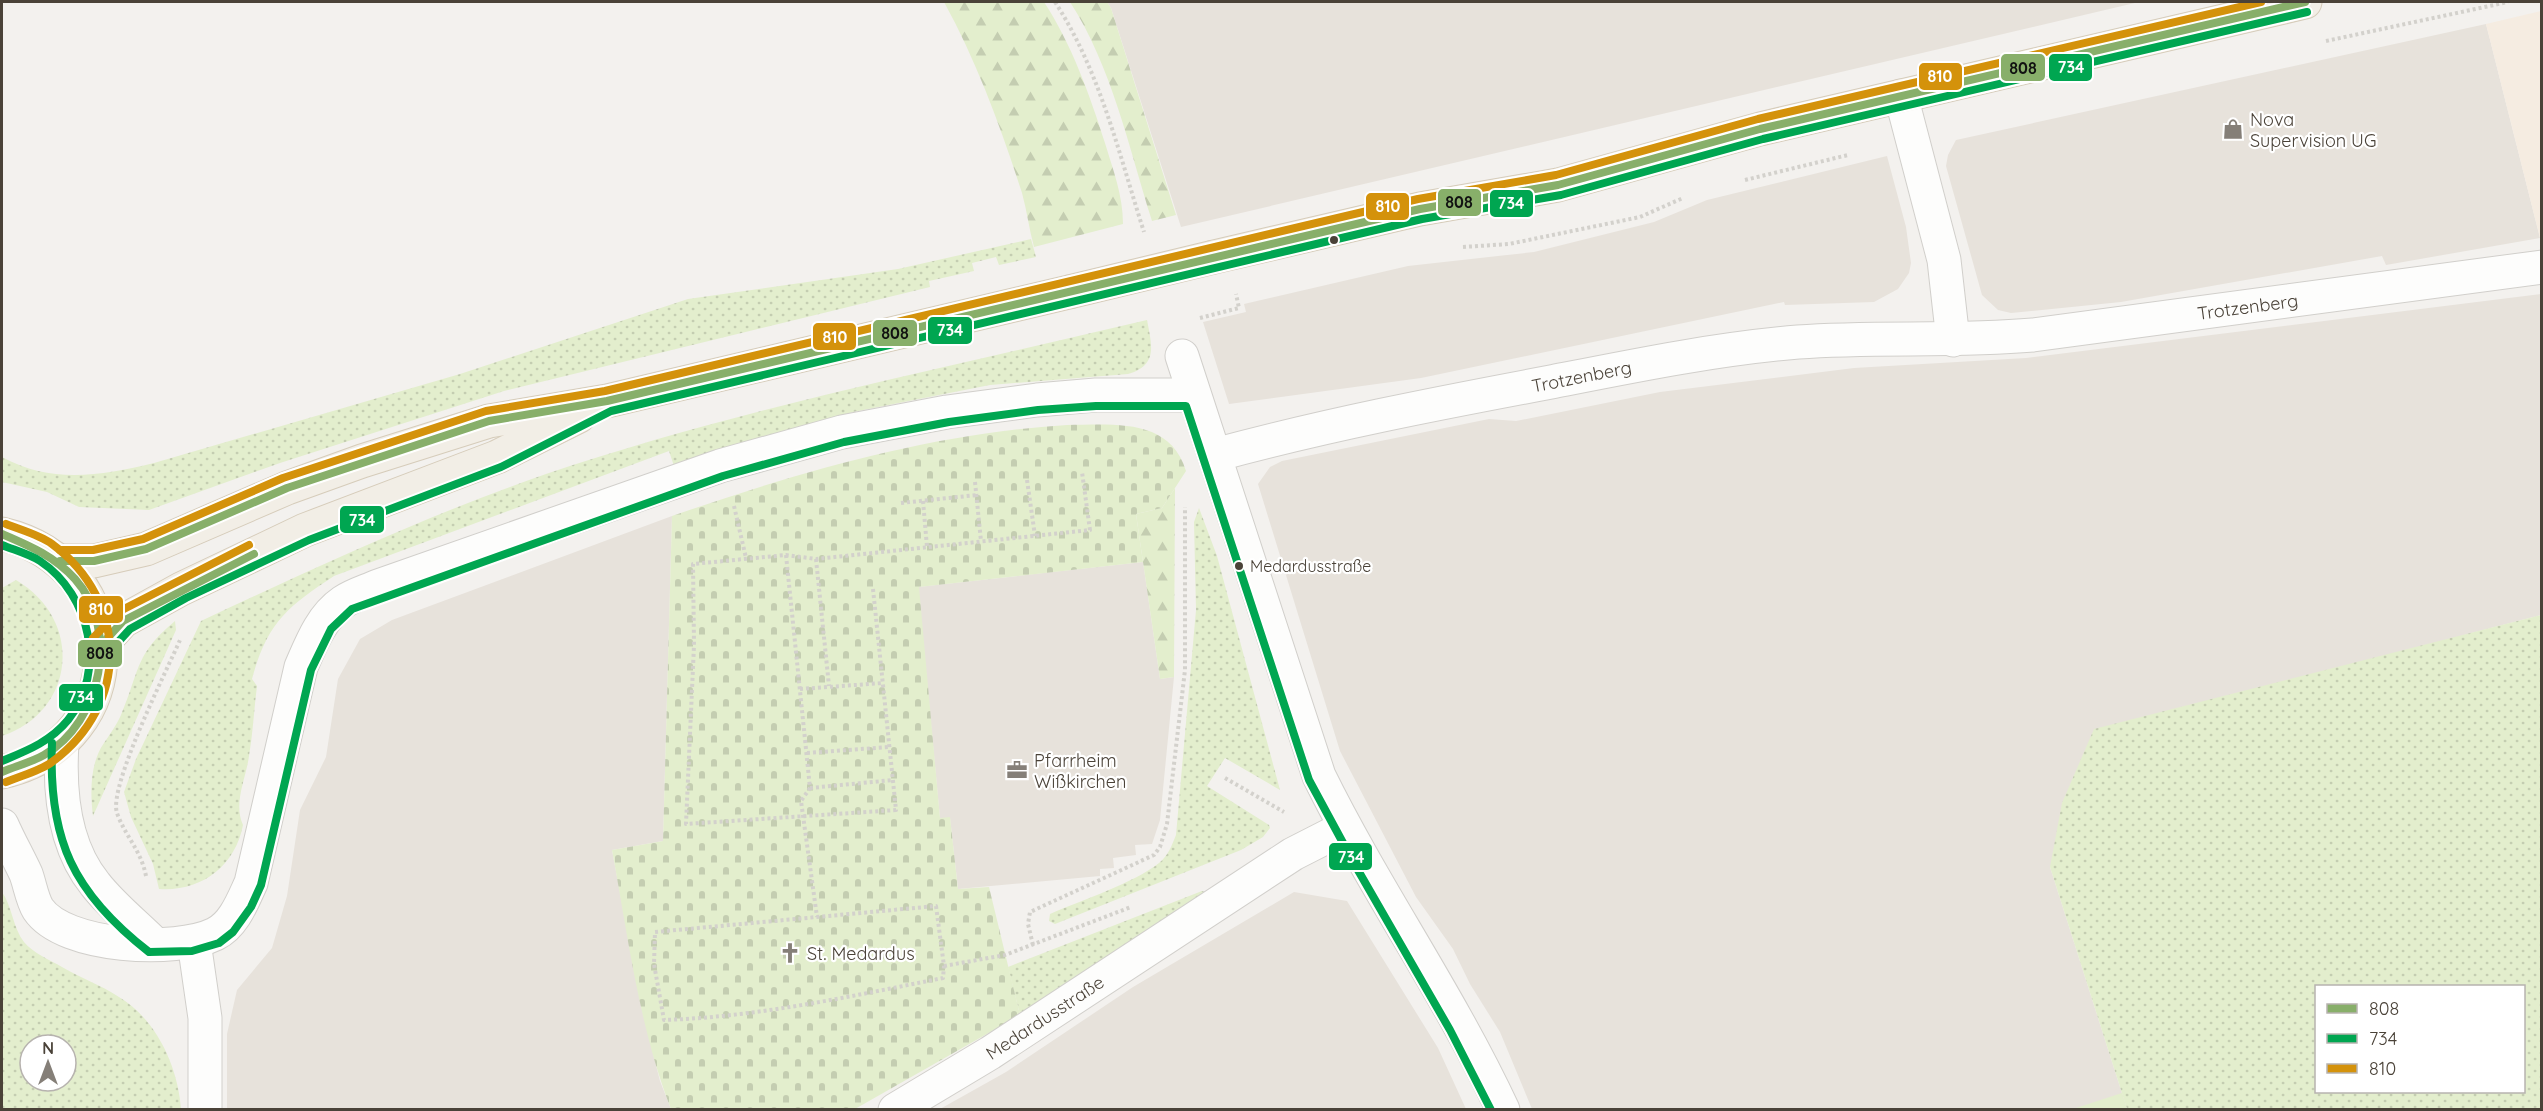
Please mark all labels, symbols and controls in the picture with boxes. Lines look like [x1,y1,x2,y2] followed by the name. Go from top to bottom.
[2000,53,2046,82] line badge: 808
[2048,53,2093,82] line badge: 734
[2058,57,2085,77] text: 734
[2009,58,2037,78] text: 808
[1918,62,1963,91] line badge: 810
[1928,66,1953,86] text: 810
[2250,108,2376,152] place label: Nova Supervision UG
[2221,117,2245,141] shop icon: Nova Supervision UG
[1437,188,1482,217] line badge: 808
[1489,189,1534,218] line badge: 734
[1365,192,1410,221] line badge: 810
[1445,192,1473,212] text: 808
[1498,193,1525,213] text: 734
[1376,196,1401,216] text: 810
[1328,234,1340,246] unlabelled marker
[2196,288,2299,324] street label: Trotzenberg
[927,316,973,345] line badge: 734
[872,319,918,347] line badge: 808
[937,320,964,340] text: 734
[812,322,857,351] line badge: 810
[881,323,909,343] text: 808
[823,327,848,347] text: 810
[1530,355,1633,397] street label: Trotzenberg
[339,505,385,534] line badge: 734
[349,510,376,530] text: 734
[1250,556,1371,576] place label: Medardusstraße
[1233,560,1245,572] marker: Medardusstraße
[78,595,124,624] line badge: 810
[89,599,114,619] text: 810
[77,639,123,668] line badge: 808
[86,643,114,663] text: 808
[58,683,104,712] line badge: 734
[68,687,95,707] text: 734
[1034,749,1126,793] place label: Pfarrheim Wißkirchen
[1005,758,1029,782] office icon: Pfarrheim Wißkirchen
[1328,842,1373,871] line badge: 734
[1338,847,1365,867] text: 734
[778,941,802,965] church icon: St. Medardus
[807,942,915,965] place label: St. Medardus
[981,970,1108,1064] street label: Medardusstraße
[2315,985,2525,1093] legend
[2369,997,2399,1020] text: 808
[2369,1027,2397,1050] text: 734
[18,1033,78,1093] north arrow
[42,1038,54,1058] text: N
[2369,1057,2396,1080] text: 810

